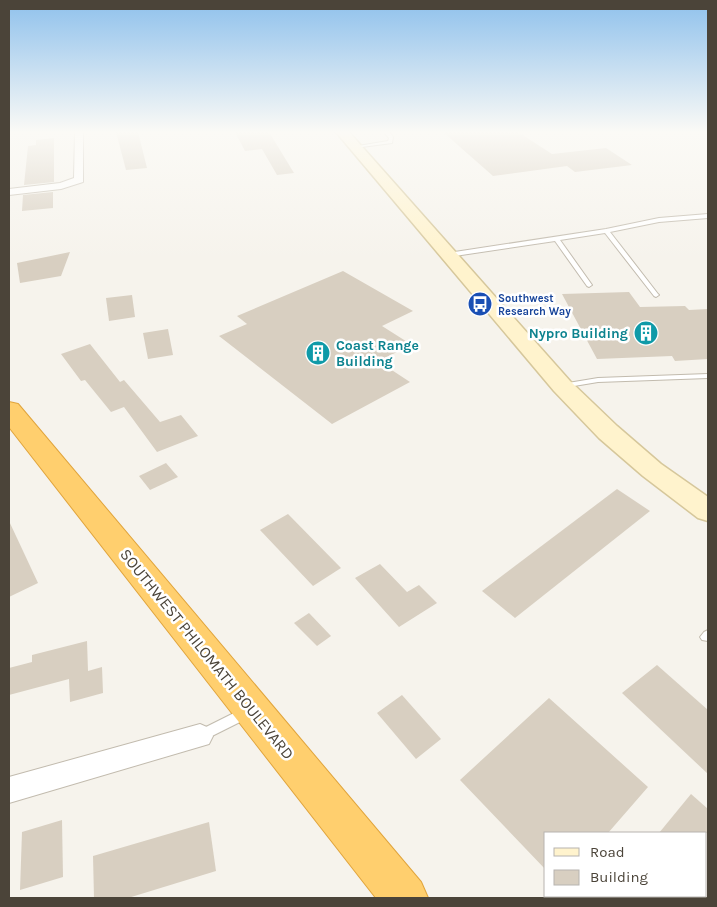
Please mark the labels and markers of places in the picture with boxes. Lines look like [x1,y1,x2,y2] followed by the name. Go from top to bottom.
[467,291,493,317] bus stop icon: Southwest Research Way
[498,292,571,318] place label: Southwest Research Way
[633,320,659,346] building icon: Nypro Building
[529,325,628,342] place label: Nypro Building
[336,337,419,370] place label: Coast Range Building
[305,340,331,366] building icon: Coast Range Building

